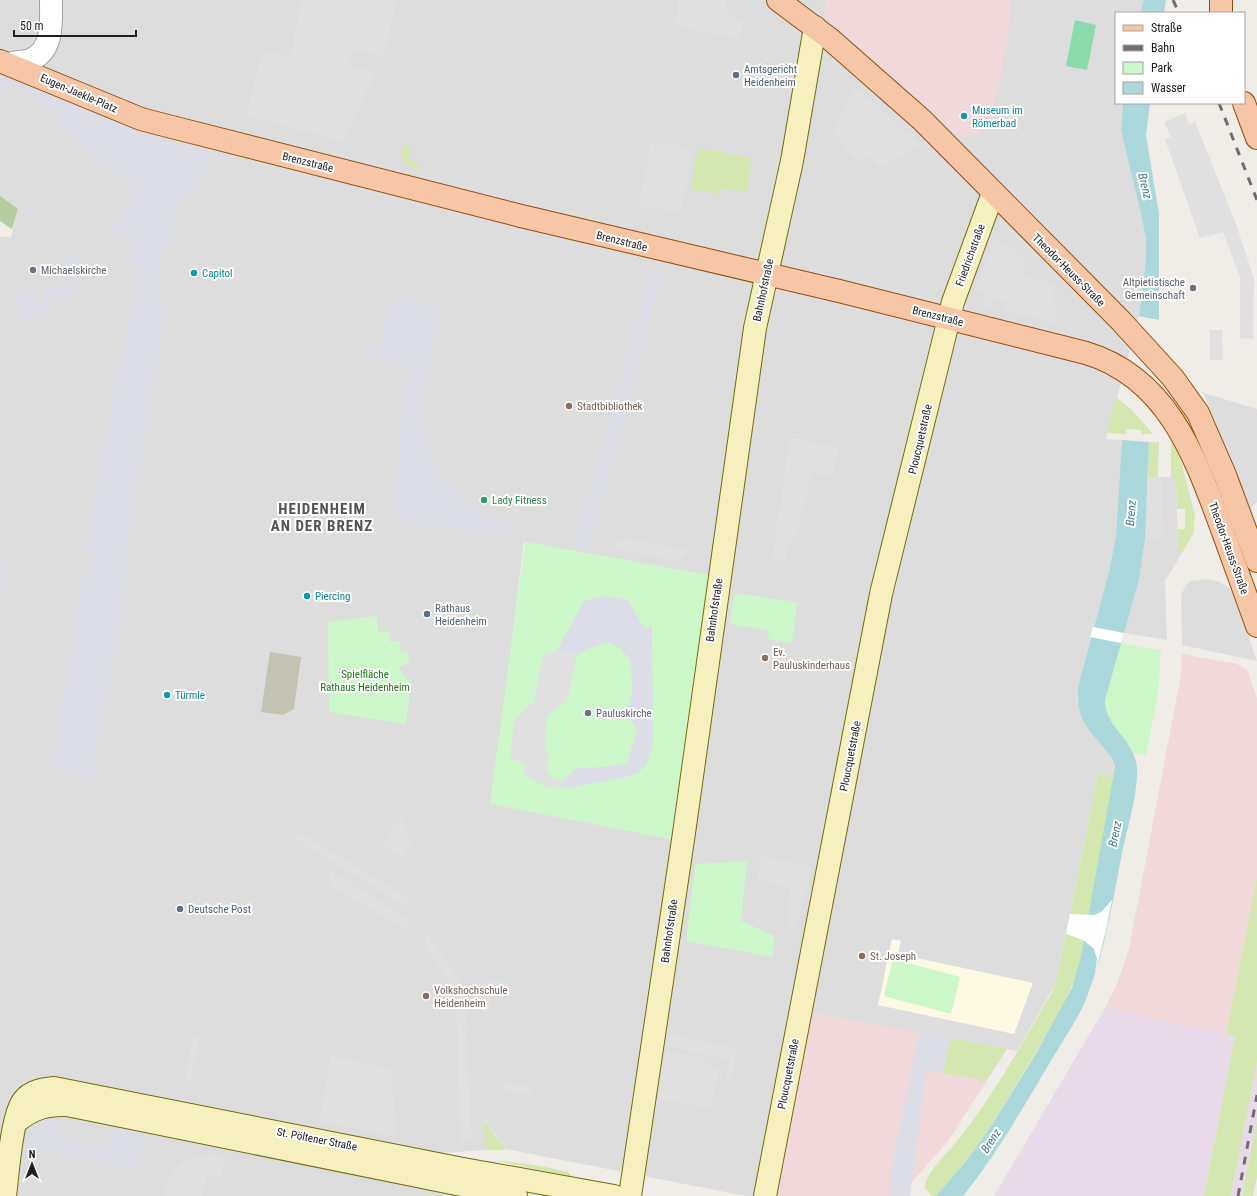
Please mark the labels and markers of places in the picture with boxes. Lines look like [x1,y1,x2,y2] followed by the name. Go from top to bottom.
[744,63,797,89] place label: Amtsgericht Heidenheim
[731,70,741,80] marker: Amtsgericht Heidenheim
[972,104,1023,130] place label: Museum im Römerbad
[959,111,969,121] marker: Museum im Römerbad
[41,264,106,277] place label: Michaelskirche
[28,265,38,275] marker: Michaelskirche
[202,267,233,280] place label: Capitol
[189,268,199,278] marker: Capitol
[1123,276,1185,302] place label: Altpietistische Gemeinschaft
[1188,283,1198,293] marker: Altpietistische Gemeinschaft
[577,400,643,413] place label: Stadtbibliothek
[564,401,574,411] marker: Stadtbibliothek
[492,494,547,507] place label: Lady Fitness
[479,495,489,505] marker: Lady Fitness
[315,590,350,603] place label: Piercing
[302,591,312,601] marker: Piercing
[435,602,487,628] place label: Rathaus Heidenheim
[422,609,432,619] marker: Rathaus Heidenheim
[773,646,850,672] place label: Ev. Pauluskinderhaus
[760,653,770,663] marker: Ev. Pauluskinderhaus
[175,689,205,702] place label: Türmle
[162,690,172,700] marker: Türmle
[596,707,652,720] place label: Pauluskirche
[583,708,593,718] marker: Pauluskirche
[188,903,251,916] place label: Deutsche Post
[175,904,185,914] marker: Deutsche Post
[870,950,916,963] place label: St. Joseph
[857,951,867,961] marker: St. Joseph
[434,984,508,1010] place label: Volkshochschule Heidenheim
[421,991,431,1001] marker: Volkshochschule Heidenheim

